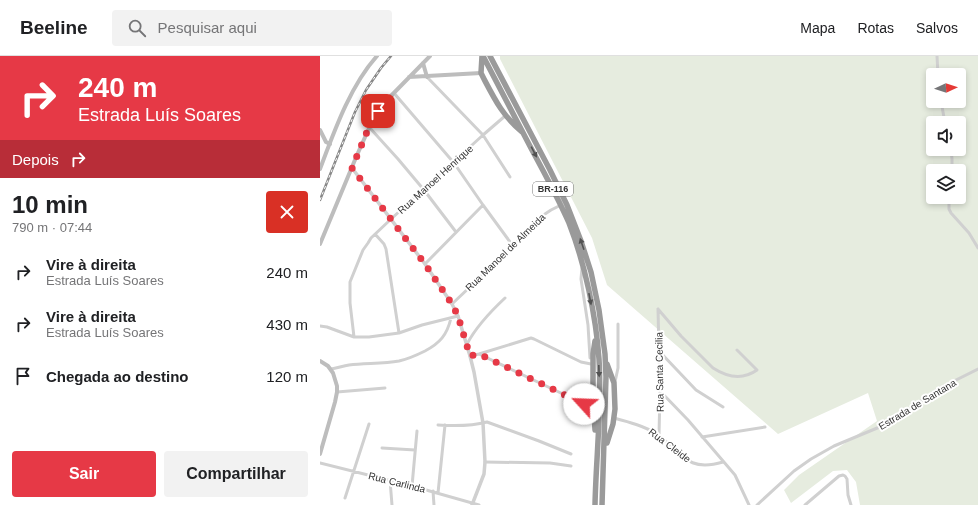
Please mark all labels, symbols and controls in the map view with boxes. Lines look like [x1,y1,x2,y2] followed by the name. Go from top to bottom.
[112,10,392,46] search box
[20,17,88,38] text: Beeline
[126,17,148,39] icon: search
[158,19,257,36] text: Pesquisar aqui
[800,20,835,36] text: Mapa
[857,20,894,36] text: Rotas
[916,20,958,36] text: Salvos
[926,68,966,108] north arrow
[926,68,966,204] map controls
[12,72,64,124] icon: right
[78,72,157,103] text: 240 m
[361,94,395,128] pin
[367,100,389,122] icon: arrive
[78,105,241,125] text: Estrada Luís Soares
[926,116,966,156] button: sound
[396,142,475,216] street label: Rua Manoel Henrique
[530,147,537,158] one-way arrow
[67,148,89,170] icon: right
[12,151,59,168] text: Depois
[926,164,966,204] button: layers
[533,182,573,196] road number: BR-116
[12,191,88,218] text: 10 min
[266,191,308,233] button: close
[463,211,548,293] street label: Rua Manoel de Almeida
[12,220,92,235] text: 790 m · 07:44
[579,238,585,250] one-way arrow
[46,256,136,273] text: Vire à direita
[12,261,34,283] icon: right
[266,264,308,281] text: 240 m
[46,273,164,288] text: Estrada Luís Soares
[588,293,594,305] one-way arrow
[46,308,136,325] text: Vire à direita
[12,313,34,335] icon: right
[266,316,308,333] text: 430 m
[46,325,164,340] text: Estrada Luís Soares
[653,331,666,412] street label: Rua Santa Cecilia
[12,365,34,387] icon: arrive
[596,365,603,377] one-way arrow
[46,368,189,385] text: Chegada ao destino
[266,368,308,385] text: 120 m
[877,377,958,432] street label: Estrada de Santana
[563,383,605,425] position arrow
[647,426,693,465] street label: Rua Cleide
[12,451,156,497] button: Sair
[164,451,308,497] button: Compartilhar
[367,470,427,495] street label: Rua Carlinda

